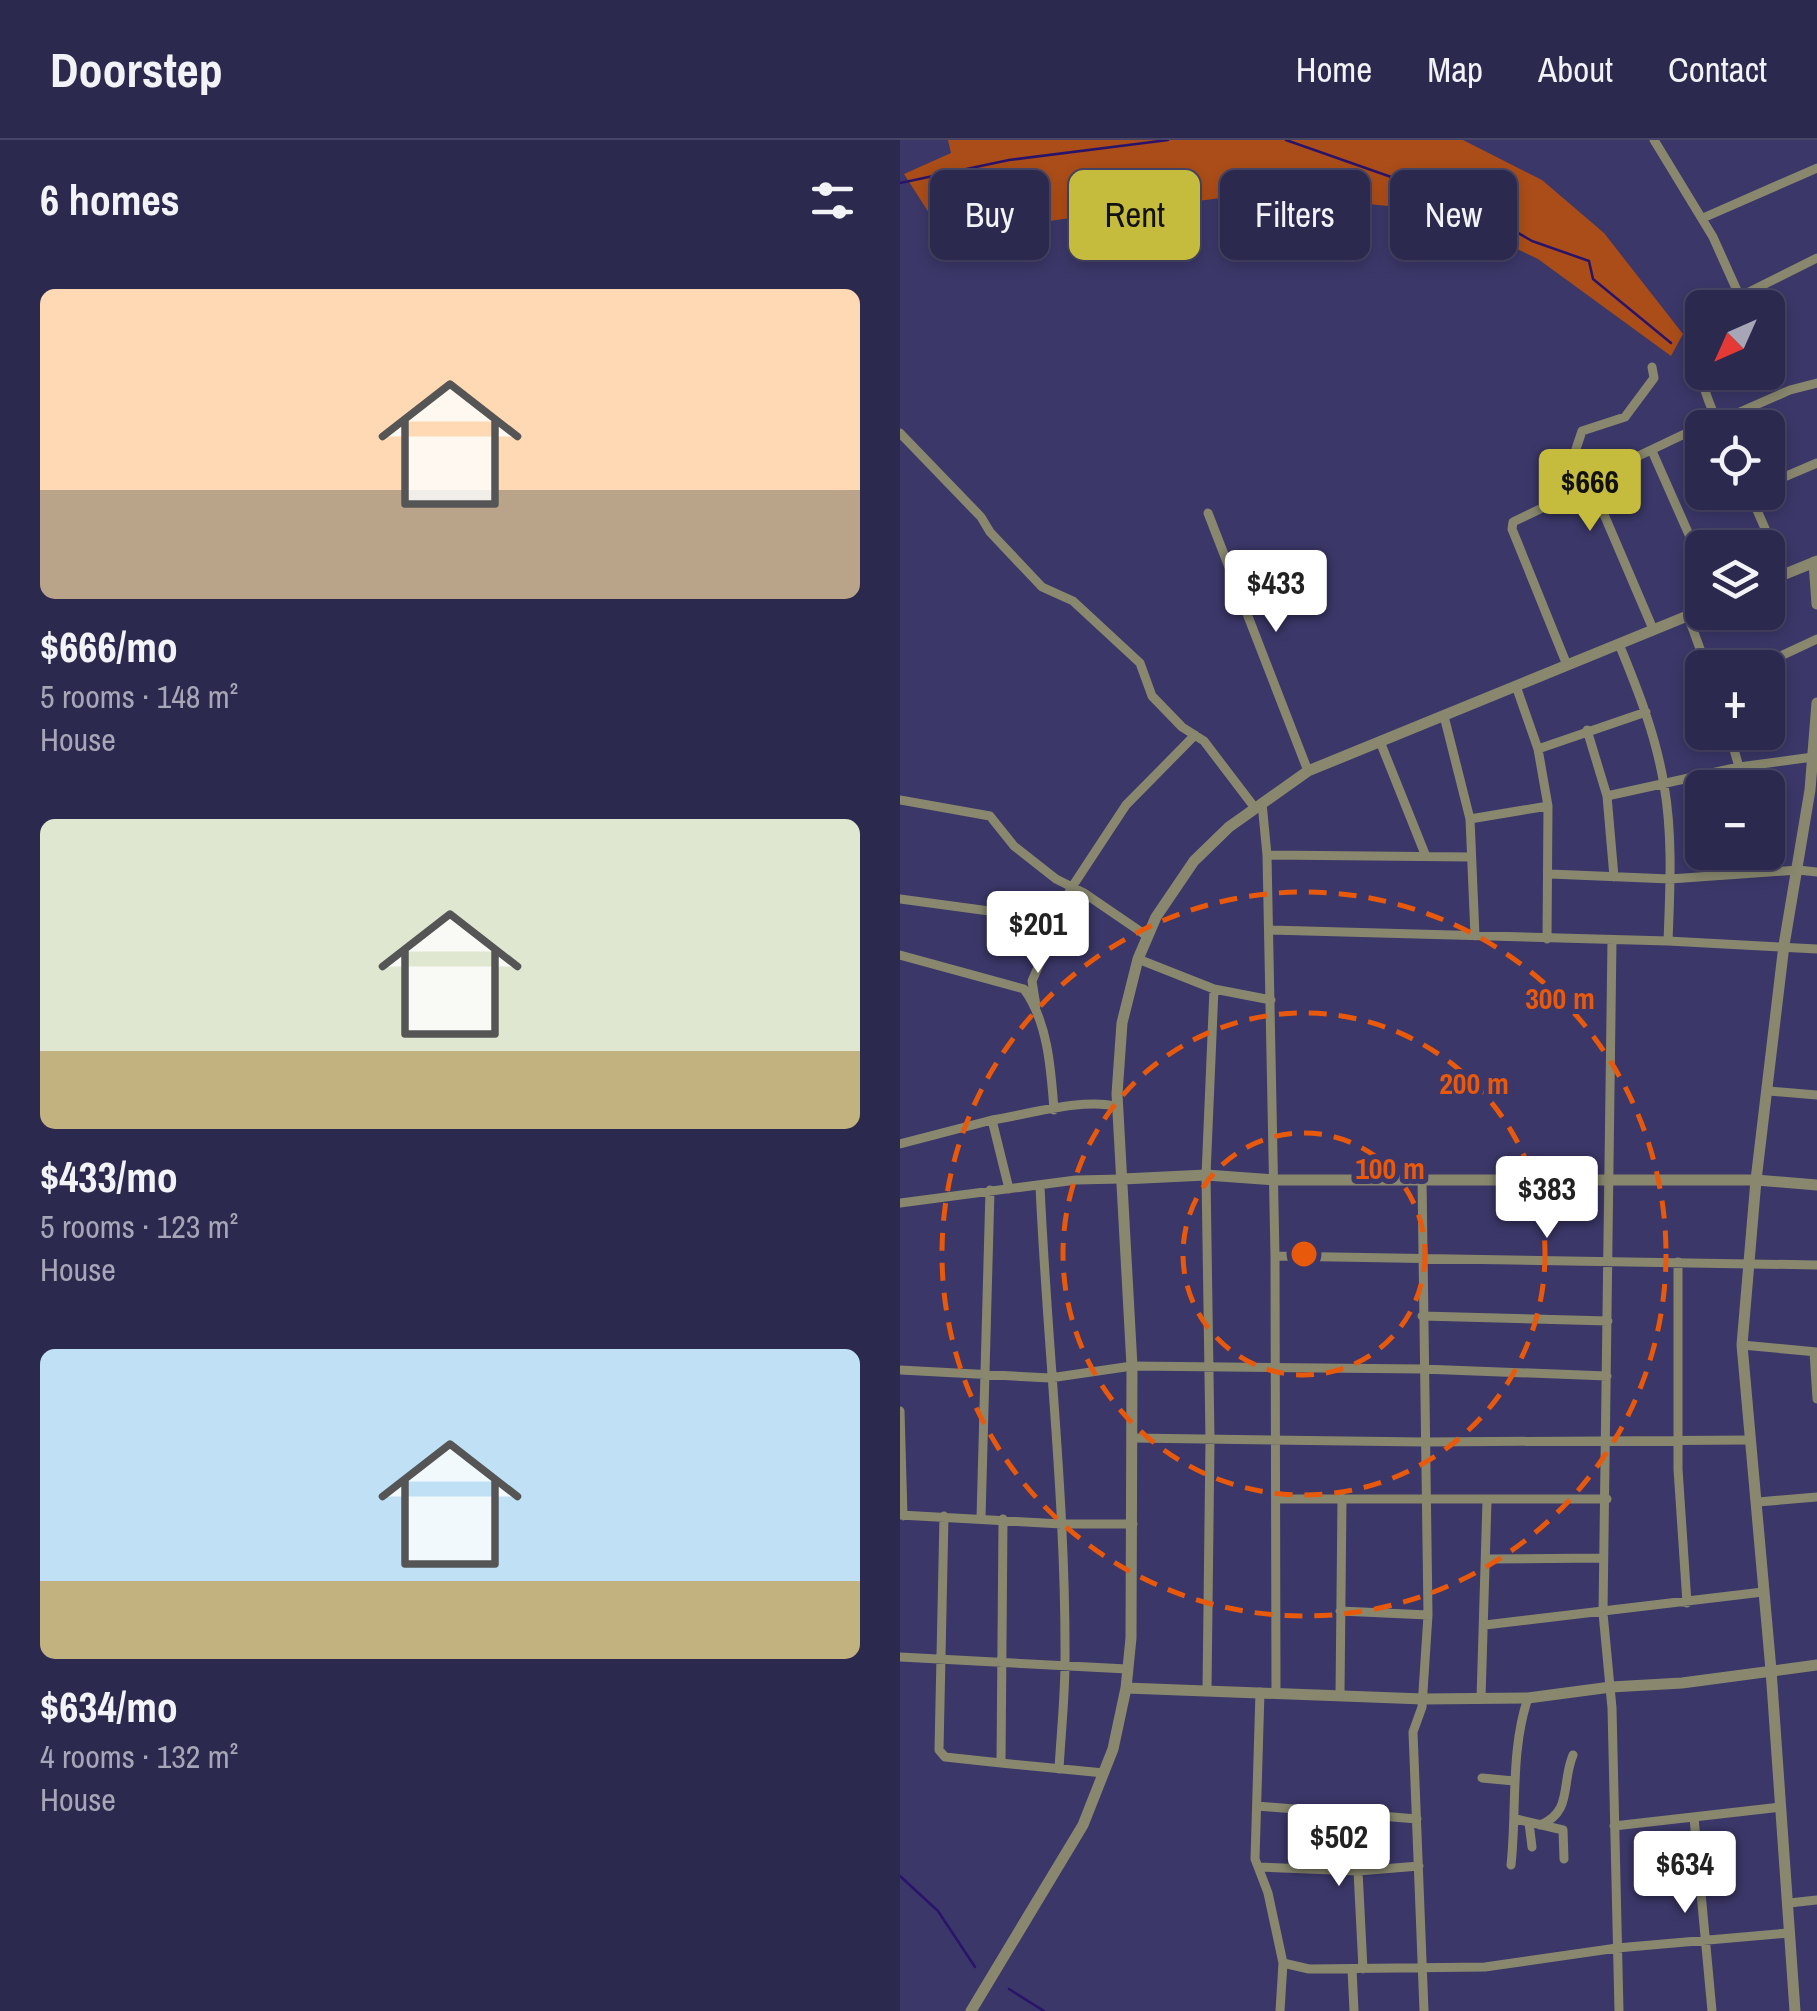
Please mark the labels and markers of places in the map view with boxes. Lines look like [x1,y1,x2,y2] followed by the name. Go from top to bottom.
[1531,449,1649,534] pin: $666
[1217,550,1335,635] pin: $433
[979,891,1097,976] pin: $201
[1488,1156,1606,1241] pin: $383
[1286,1236,1322,1272] centre of rings
[1280,1804,1398,1889] pin: $502
[1626,1831,1744,1916] pin: $634

